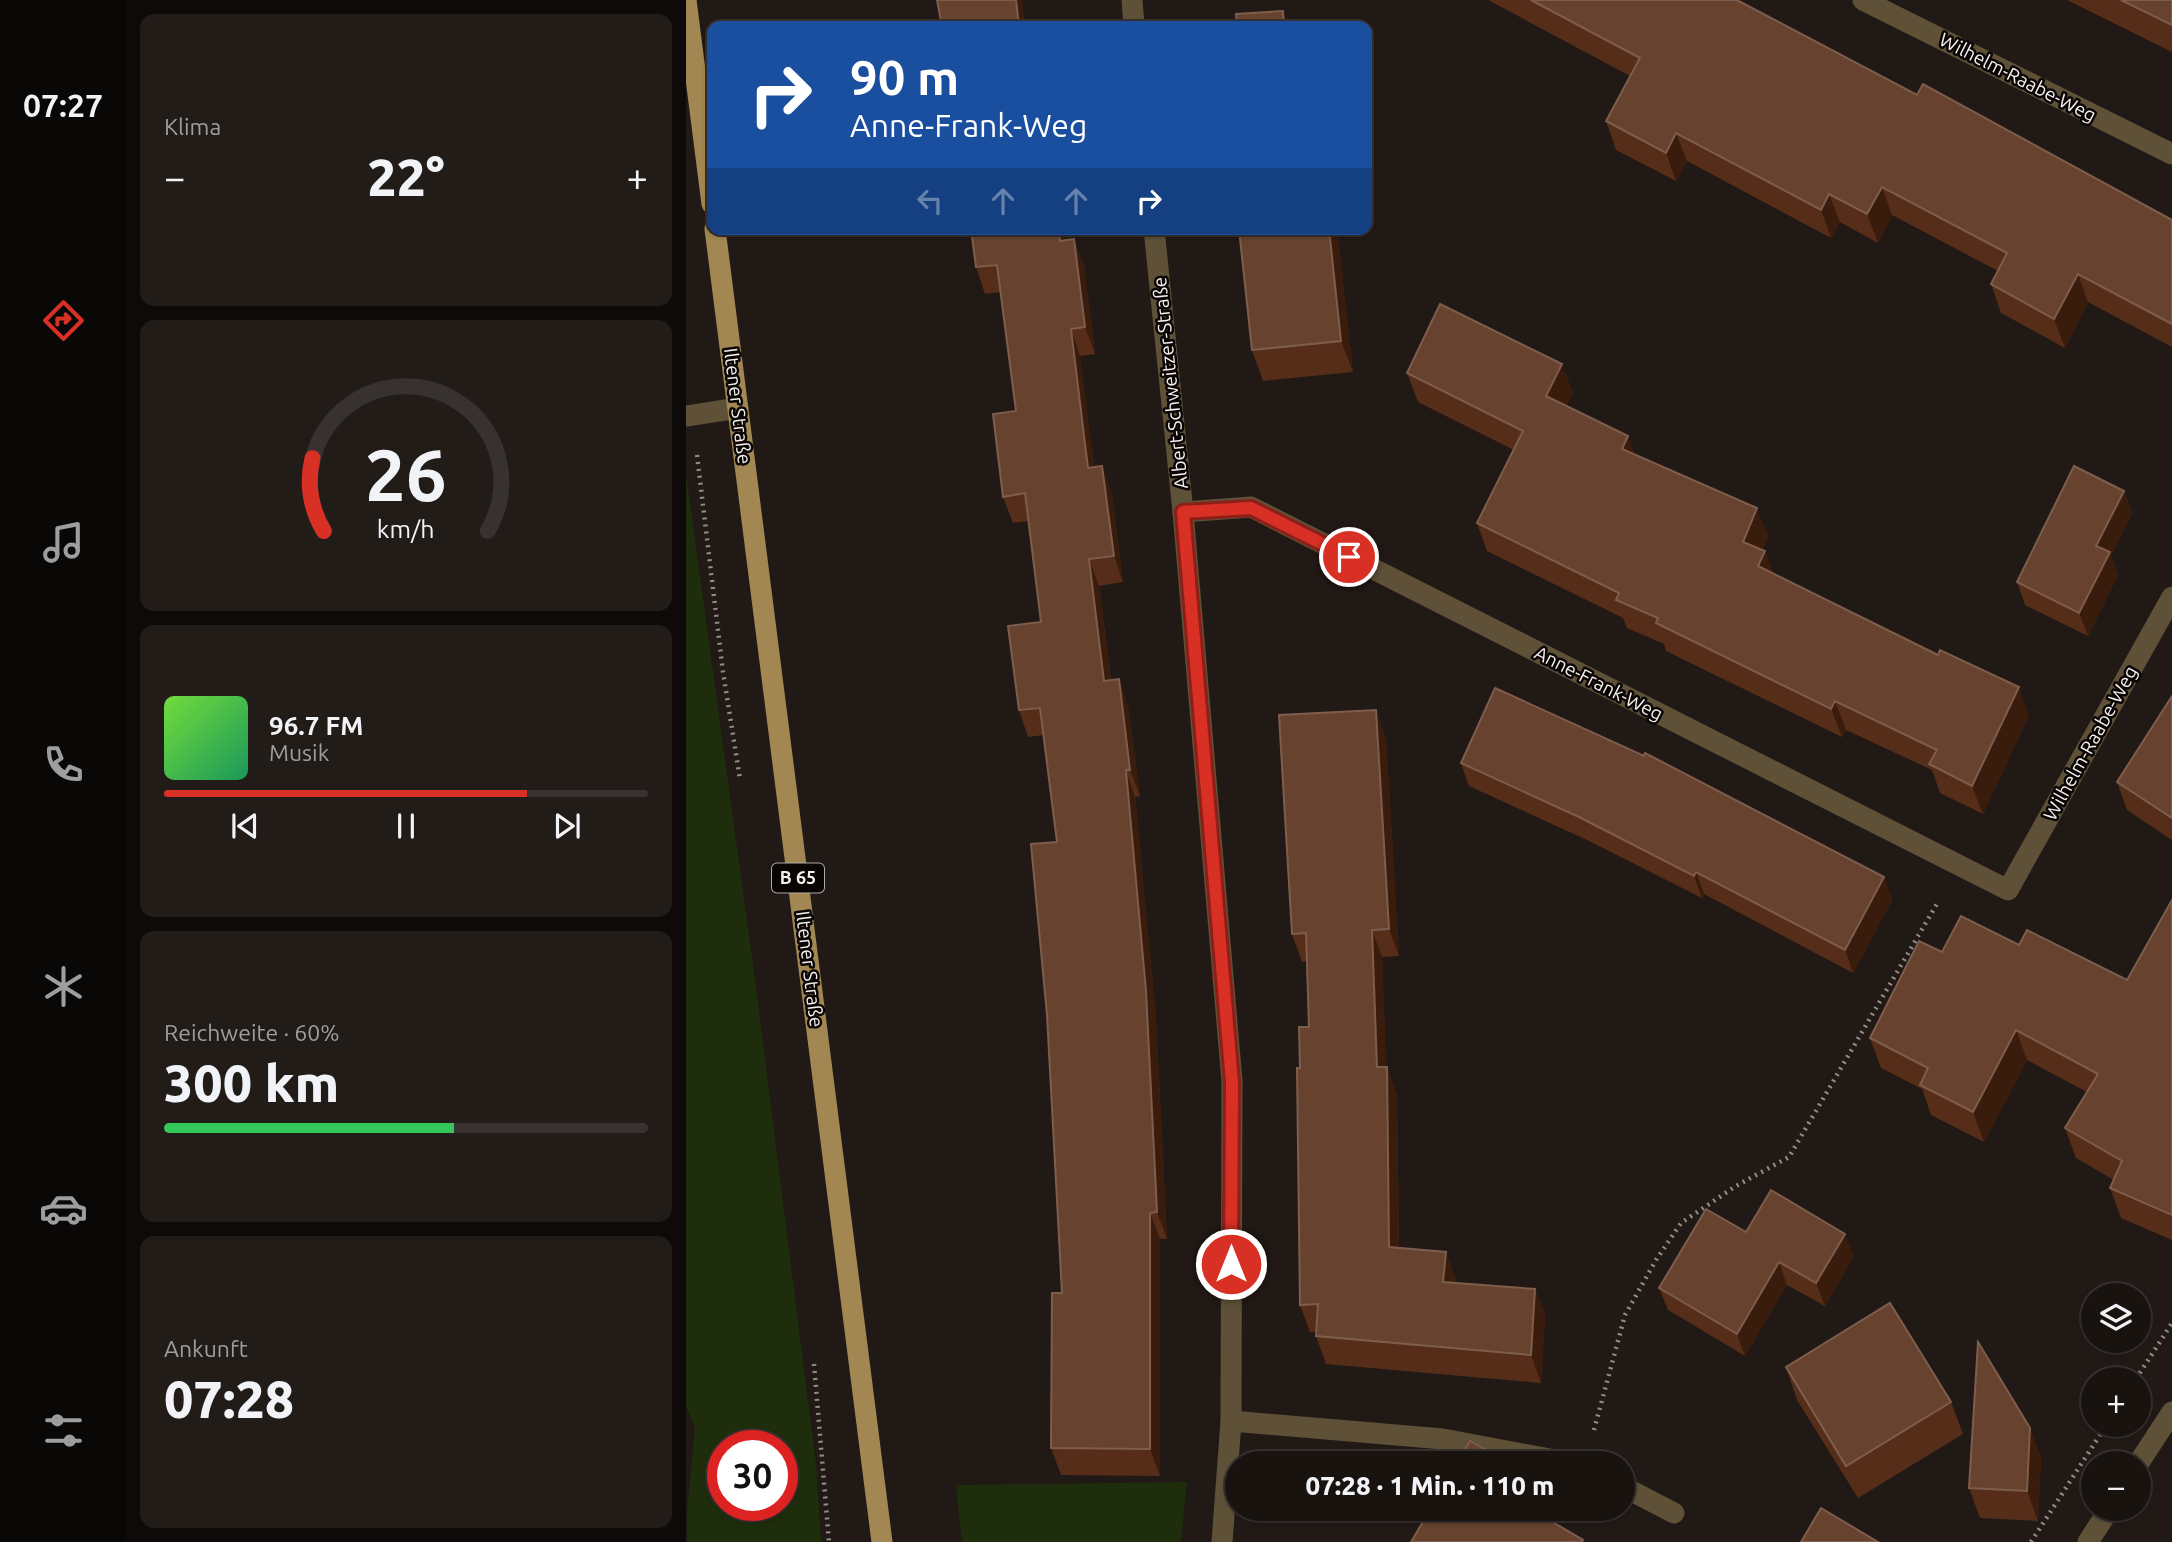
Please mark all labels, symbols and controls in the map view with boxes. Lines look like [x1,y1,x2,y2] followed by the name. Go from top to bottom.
[1936,28,2100,126] street label: Wilhelm-Raabe-Weg
[735,49,826,140] icon: right
[850,49,959,104] text: 90 m
[23,87,103,123] text: 07:27
[850,107,1087,143] text: Anne-Frank-Weg
[164,114,221,139] text: Klima
[367,148,445,206] text: 22°
[164,156,185,198] text: −
[627,156,648,198] text: +
[911,182,949,220] icon: left
[984,182,1022,220] icon: ahead
[1057,182,1095,220] icon: ahead
[1130,182,1168,220] icon: right
[1148,276,1192,490] street label: Albert-Schweitzer-Straße
[39,296,88,345] icon: directions
[720,347,756,465] street label: Iltener Straße
[365,434,447,516] text: 26
[377,515,435,543] text: km/h
[39,518,88,567] icon: music
[1319,527,1379,587] pin
[1330,538,1368,576] icon: arrive
[1531,641,1667,725] street label: Anne-Frank-Weg
[2038,662,2142,824] street label: Wilhelm-Raabe-Weg
[269,711,363,740] text: 96.7 FM
[39,740,88,789] icon: phone
[269,740,329,765] text: Musik
[226,807,264,845] icon: previous
[387,807,425,845] icon: pause
[548,807,586,845] icon: next
[772,864,824,892] road number: B 65
[792,910,828,1028] street label: Iltener Straße
[39,962,88,1011] icon: climate
[164,1020,340,1045] text: Reichweite · 60%
[164,1054,339,1112] text: 300 km
[39,1184,88,1233] icon: car
[1194,1227,1268,1301] position arrow
[2081,1283,2151,1521] map controls
[2081,1283,2151,1353] button: layers
[164,1336,248,1361] text: Ankunft
[2081,1367,2151,1437] button: +
[164,1370,294,1428] text: 07:28
[39,1406,88,1455] icon: filters
[707,1430,798,1521] speed limit sign: 30
[2081,1451,2151,1521] button: −
[1306,1471,1554,1500] text: 07:28 · 1 Min. · 110 m

